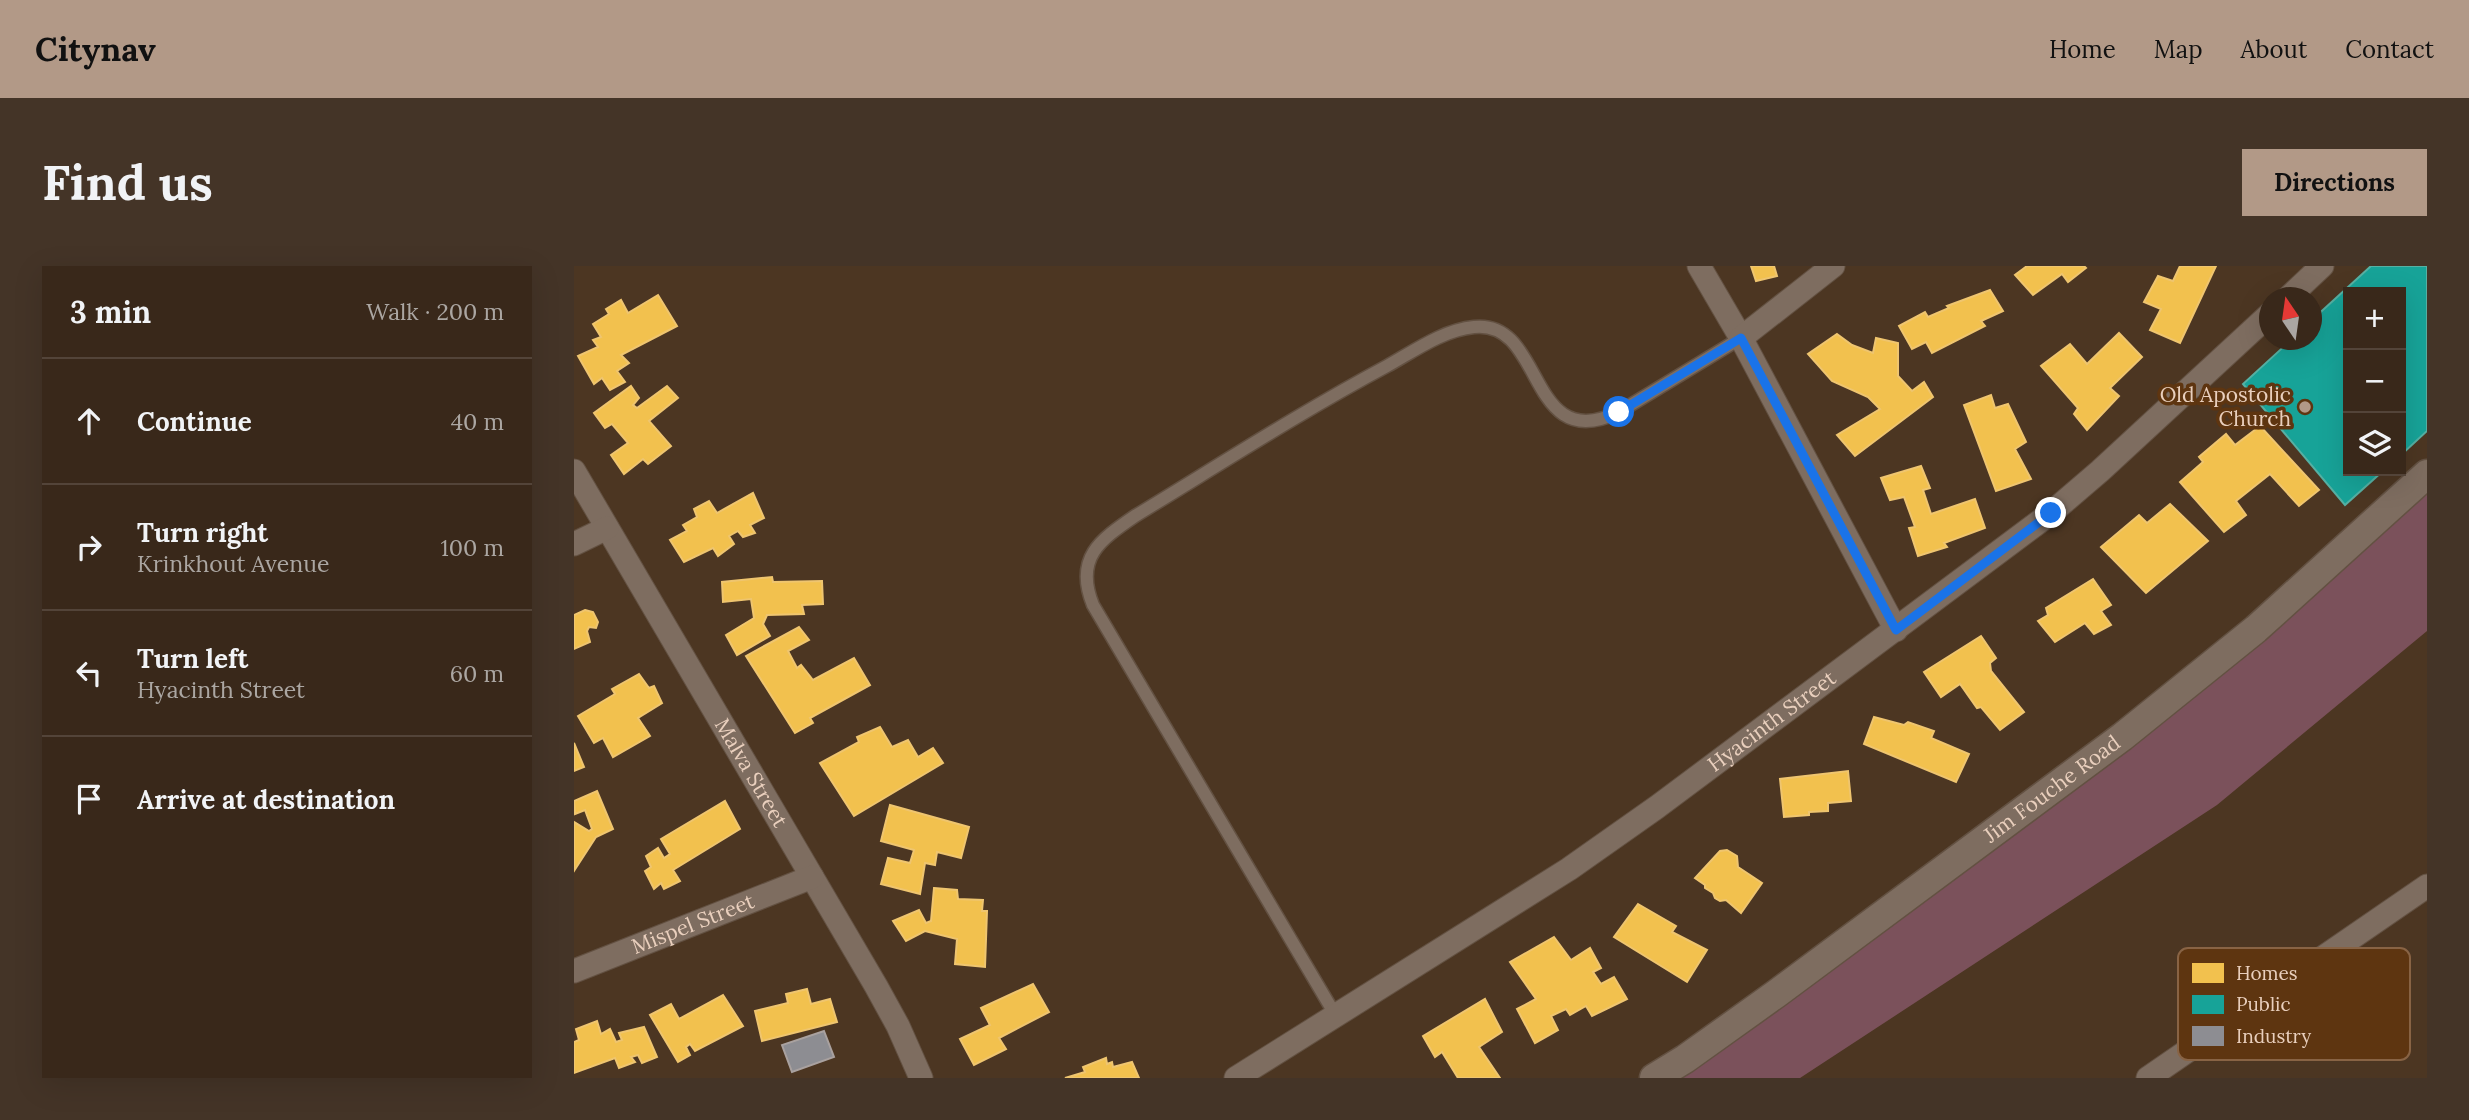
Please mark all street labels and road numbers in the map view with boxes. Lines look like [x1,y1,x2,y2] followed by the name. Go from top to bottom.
[1702,664,1842,778] street label: Hyacinth Street
[709,713,794,833] street label: Malva Street
[1977,729,2125,849] street label: Jim Fouche Road
[628,887,759,960] street label: Mispel Street

